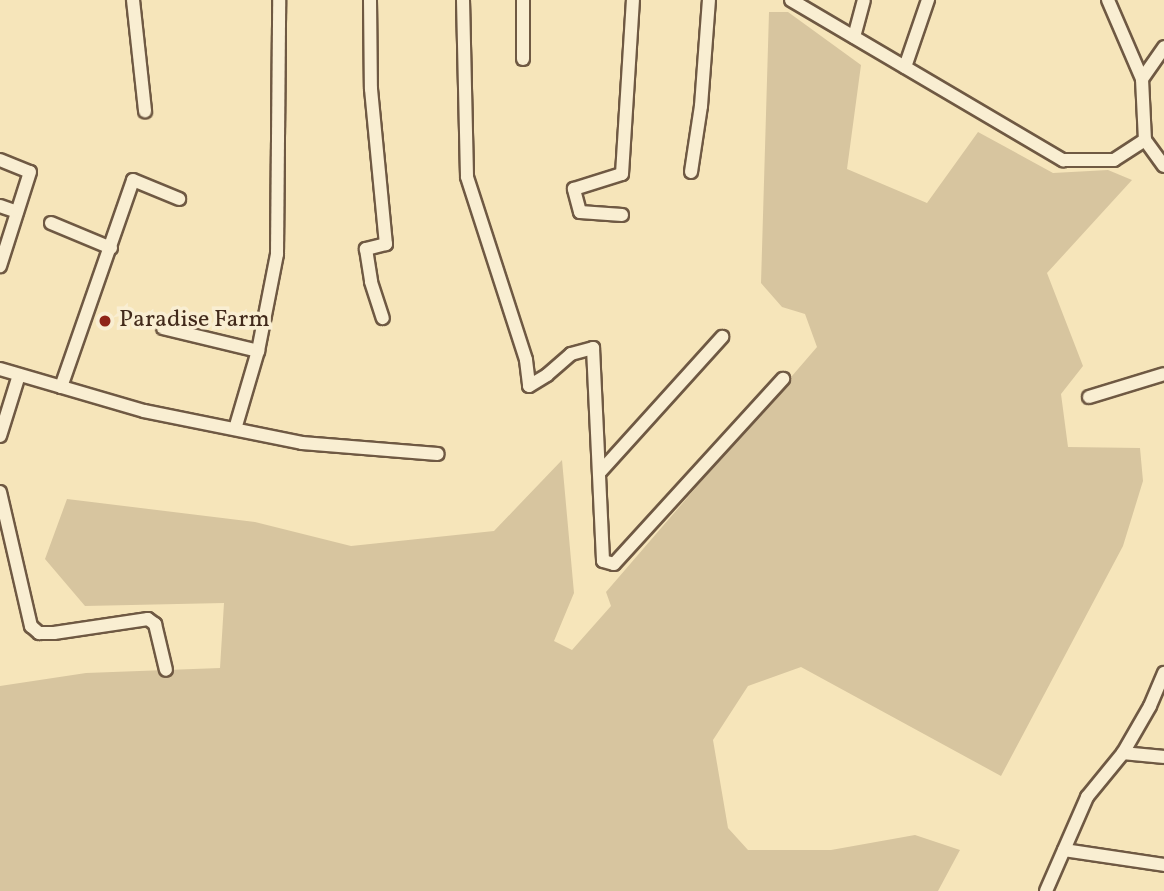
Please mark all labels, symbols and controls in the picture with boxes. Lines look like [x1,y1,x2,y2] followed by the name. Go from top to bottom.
[119,307,270,335] place label: Paradise Farm
[97,313,113,329] marker: Paradise Farm

